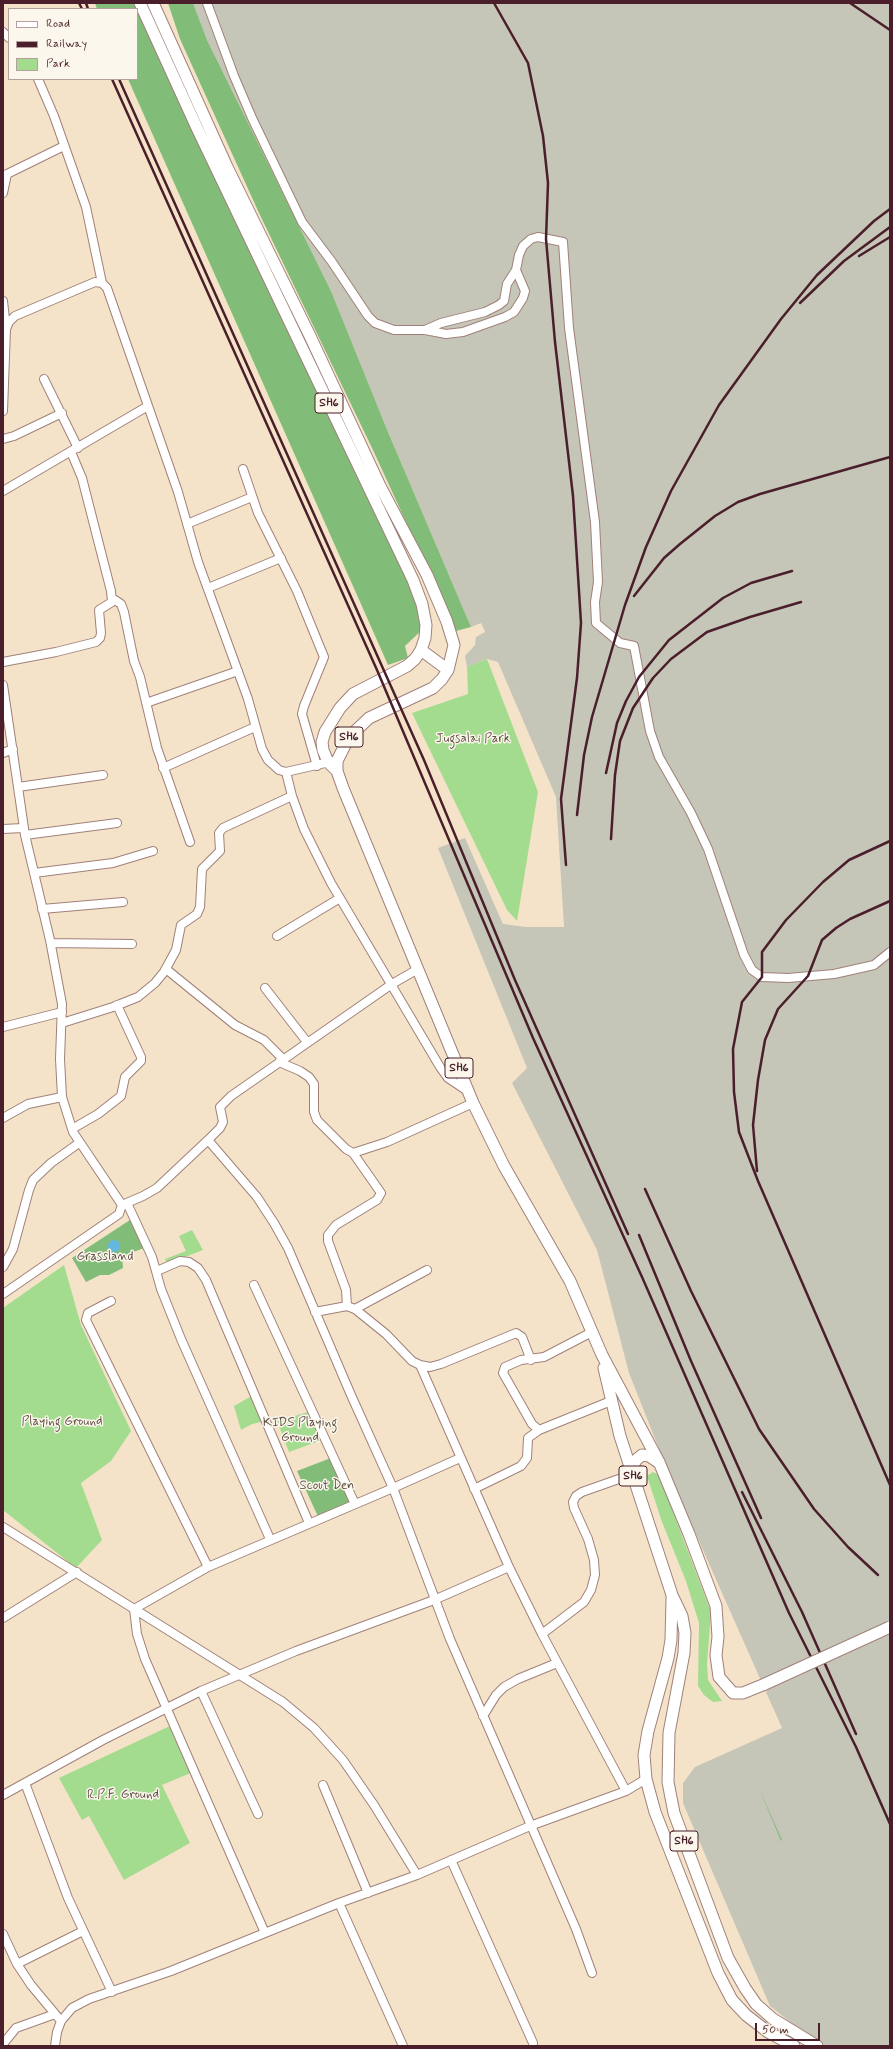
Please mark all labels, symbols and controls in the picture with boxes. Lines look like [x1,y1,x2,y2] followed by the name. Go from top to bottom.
[8,8,138,80] legend
[46,16,70,32] text: Road
[46,36,87,52] text: Railway
[46,56,70,72] text: Park
[315,393,343,413] road number: SH6
[335,727,363,747] road number: SH6
[436,731,510,747] park label: Jugsalai Park
[445,1058,473,1078] road number: SH6
[76,1249,134,1265] park label: Grassland
[22,1414,102,1430] park label: Playing Ground
[263,1415,337,1446] park label: KIDS Playing Ground
[619,1466,647,1486] road number: SH6
[300,1478,354,1494] park label: Scout Den
[87,1787,159,1803] park label: R.P.F. Ground
[670,1831,698,1851] road number: SH6
[757,2015,822,2041] scale bar
[762,2022,789,2038] text: 50 m

